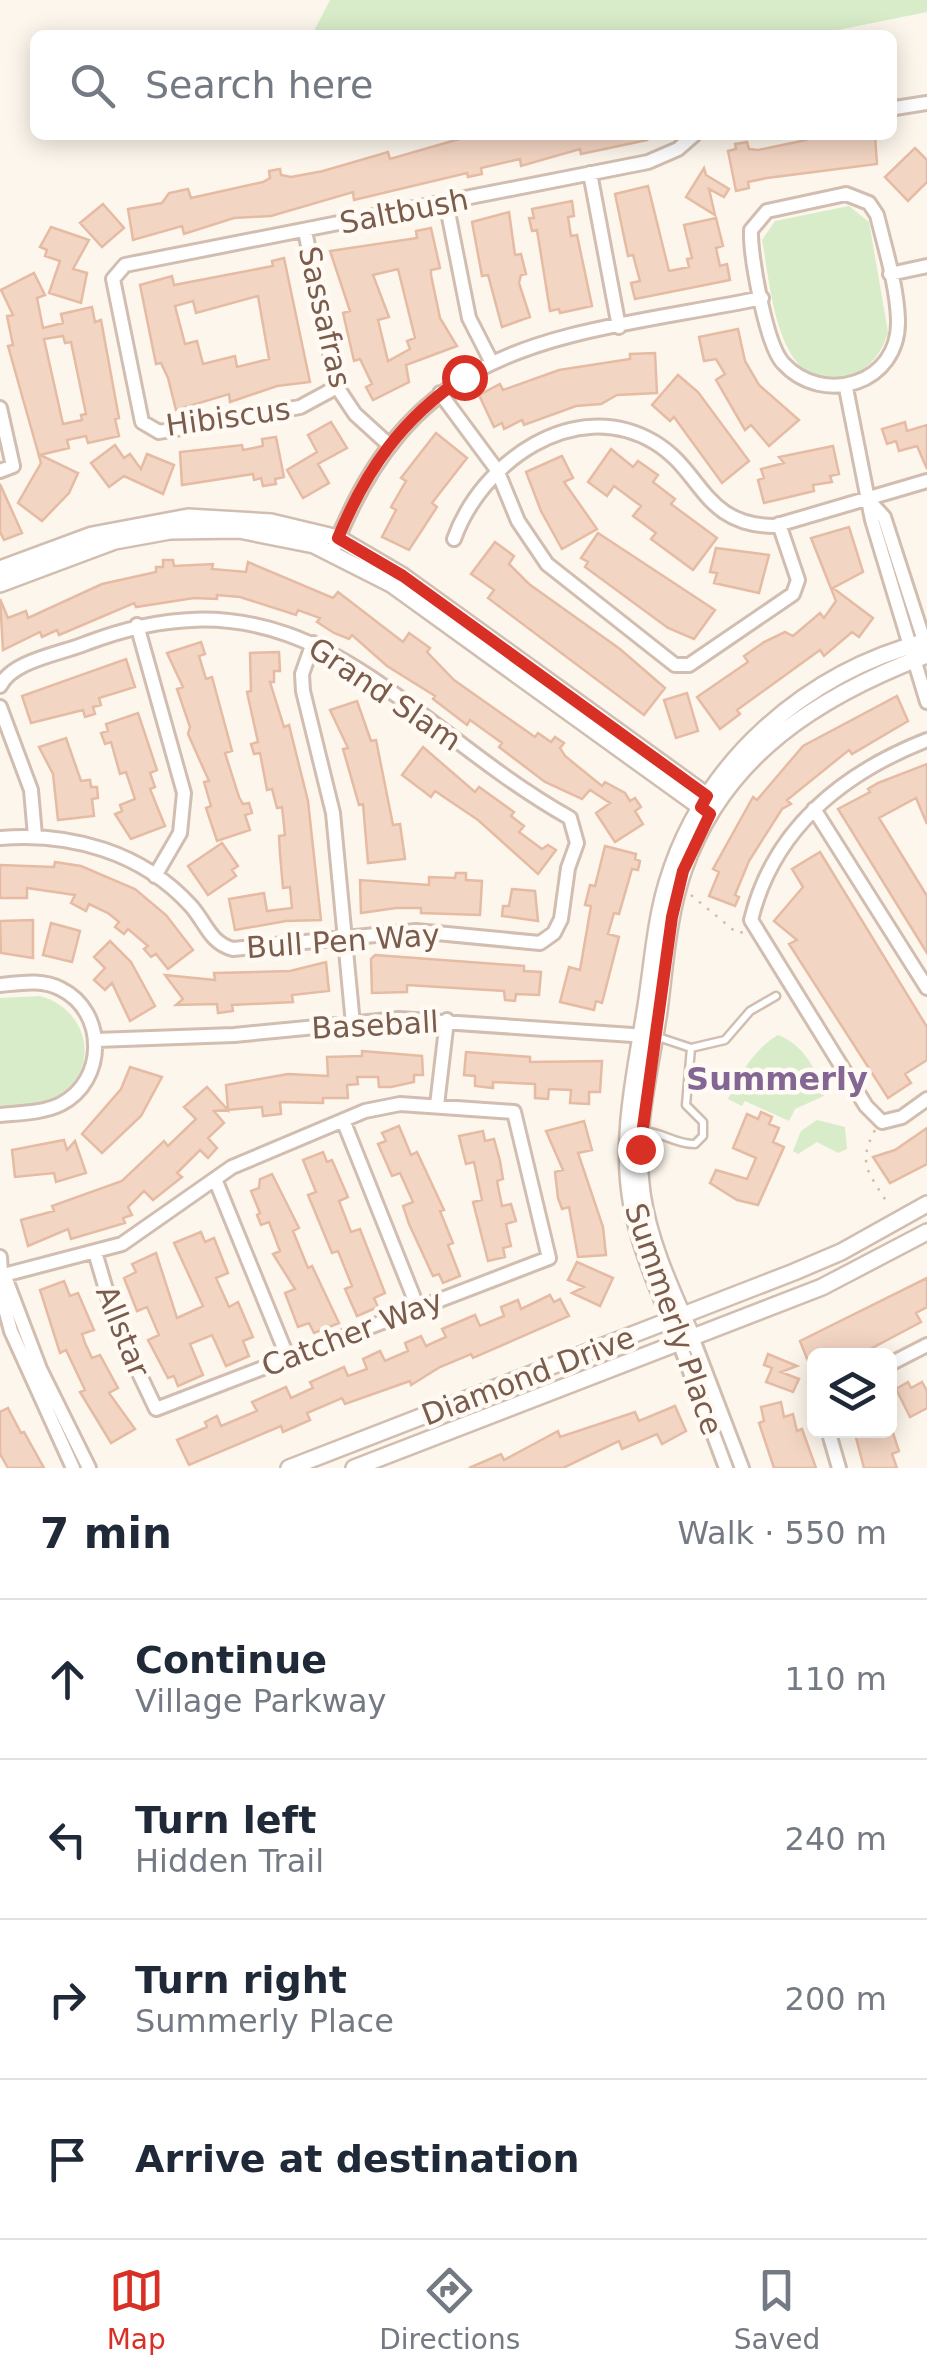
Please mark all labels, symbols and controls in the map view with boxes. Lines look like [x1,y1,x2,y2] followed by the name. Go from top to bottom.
[30,30,897,140] search box
[65,58,120,113] icon: search
[145,63,373,107] text: Search here
[337,181,471,241] street label: Saltbush
[292,243,358,391] street label: Sassafras
[442,355,488,401] route start
[164,391,292,443] street label: Hibiscus
[302,630,468,758] street label: Grand Slam
[245,917,441,965] street label: Bull Pen Way
[311,1004,439,1046] street label: Baseball
[686,1060,868,1098] district label: Summerly
[618,1127,664,1173] route end
[618,1199,730,1439] street label: Summerly Place
[89,1280,157,1382] street label: Allstar
[257,1282,447,1384] street label: Catcher Way
[417,1319,639,1433] street label: Diamond Drive
[807,1348,897,1438] map controls
[807,1348,897,1438] button: layers
[40,1509,172,1558] text: 7 min
[677,1514,887,1552] text: Walk · 550 m
[135,1638,327,1682] text: Continue
[40,1652,95,1707] icon: ahead
[785,1660,887,1698] text: 110 m
[135,1682,387,1720] text: Village Parkway
[135,1798,316,1842] text: Turn left
[40,1812,95,1867] icon: left
[785,1820,887,1858] text: 240 m
[135,1842,324,1880] text: Hidden Trail
[135,1958,347,2002] text: Turn right
[40,1972,95,2027] icon: right
[785,1980,887,2018] text: 200 m
[135,2002,394,2040] text: Summerly Place
[40,2132,95,2187] icon: arrive
[135,2137,580,2181] text: Arrive at destination
[107,2263,166,2356] tab: Map
[379,2263,520,2356] tab: Directions
[734,2263,820,2356] tab: Saved

